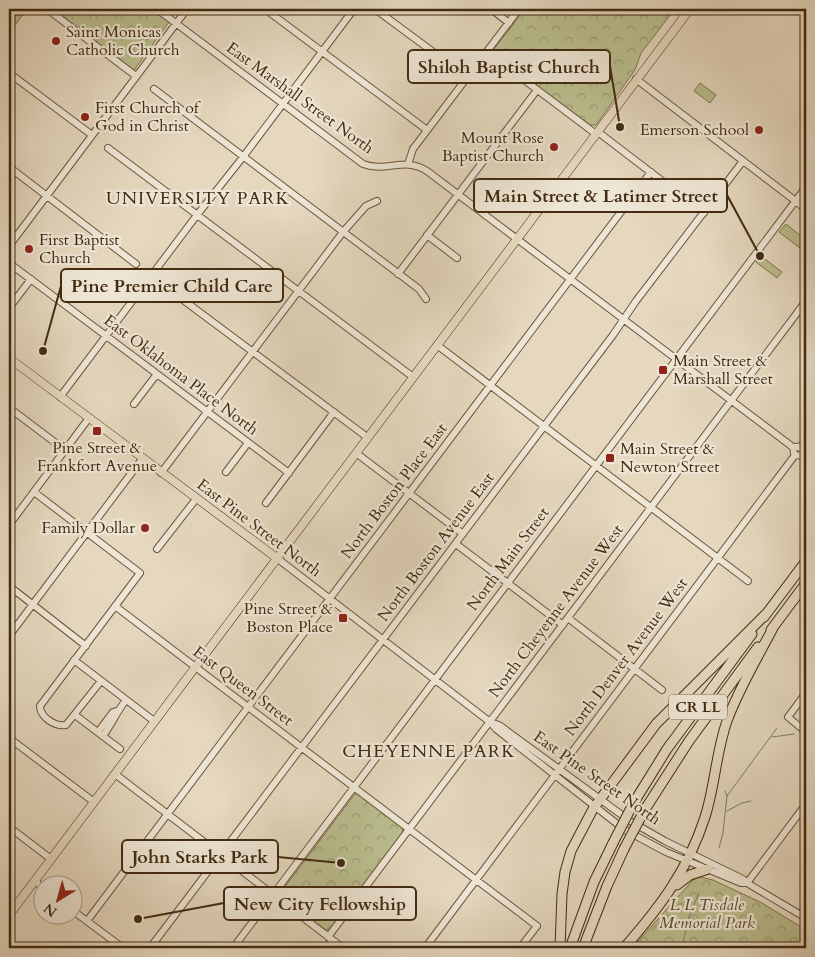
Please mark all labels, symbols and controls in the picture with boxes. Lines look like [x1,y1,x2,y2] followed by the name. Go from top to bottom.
[66,21,180,61] place label: Saint Monicas Catholic Church
[50,35,62,47] marker: Saint Monicas Catholic Church
[222,37,378,159] street label: East Marshall Street North
[408,50,610,83] callout: Shiloh Baptist Church
[418,55,600,80] text: Shiloh Baptist Church
[95,97,202,137] place label: First Church of God in Christ
[79,111,91,123] marker: First Church of God in Christ
[640,119,749,141] place label: Emerson School
[753,124,765,136] marker: Emerson School
[442,127,544,167] place label: Mount Rose Baptist Church
[548,141,560,153] marker: Mount Rose Baptist Church
[474,179,727,212] callout: Main Street & Latimer Street
[484,184,719,209] text: Main Street & Latimer Street
[106,186,290,211] district label: UNIVERSITY PARK
[39,229,119,269] place label: First Baptist Church
[23,243,35,255] marker: First Baptist Church
[61,269,283,302] callout: Pine Premier Child Care
[71,274,273,299] text: Pine Premier Child Care
[99,310,263,441] street label: East Oklahoma Place North
[673,350,773,390] place label: Main Street & Marshall Street
[657,364,669,376] marker: Main Street & Marshall Street
[336,419,452,563] street label: North Boston Place East
[91,425,103,437] marker: Pine Street & Frankfort Avenue
[37,437,157,477] place label: Pine Street & Frankfort Avenue
[620,438,719,478] place label: Main Street & Newton Street
[604,452,616,464] marker: Main Street & Newton Street
[373,468,499,626] street label: North Boston Avenue East
[192,474,326,582] street label: East Pine Street North
[462,503,554,615] street label: North Main Street
[42,517,135,539] place label: Family Dollar
[484,520,628,702] street label: North Cheyenne Avenue West
[139,522,151,534] marker: Family Dollar
[559,573,693,741] street label: North Denver Avenue West
[244,598,333,638] place label: Pine Street & Boston Place
[337,612,349,624] marker: Pine Street & Boston Place
[188,641,298,731] street label: East Queen Street
[669,694,727,720] road number: CR LL
[529,726,665,830] street label: East Pine Street North
[342,739,516,764] district label: CHEYENNE PARK
[122,840,278,873] callout: John Starks Park
[129,845,269,870] text: John Starks Park
[32,874,82,924] north arrow
[224,887,416,920] callout: New City Fellowship
[234,892,406,917] text: New City Fellowship
[659,894,755,934] park label: L L Tisdale Memorial Park
[40,899,61,921] text: N

